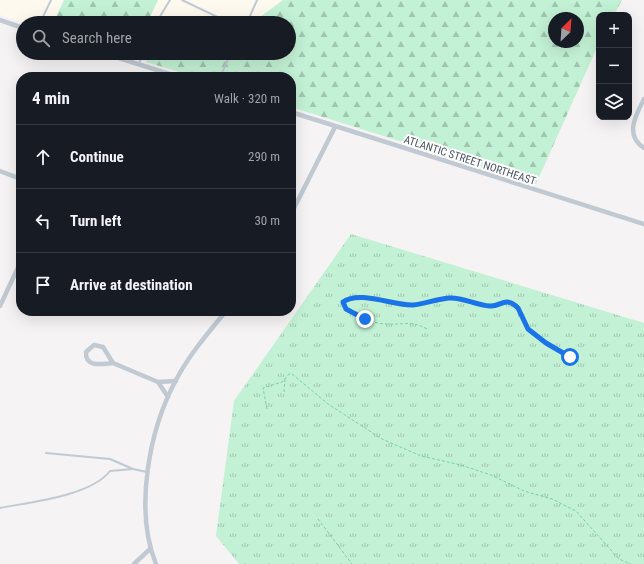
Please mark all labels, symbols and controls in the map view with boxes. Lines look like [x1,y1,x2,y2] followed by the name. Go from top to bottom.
[548,12,584,48] north arrow
[596,12,632,120] map controls
[596,12,632,48] button: +
[16,16,296,60] search box
[30,27,52,49] icon: search
[62,29,132,47] text: Search here
[596,48,632,84] button: −
[596,84,632,120] button: layers
[32,88,70,108] text: 4 min
[214,91,280,106] text: Walk · 320 m
[402,133,538,188] street label: ATLANTIC STREET NORTHEAST
[32,146,54,168] icon: ahead
[70,148,124,166] text: Continue
[248,149,280,164] text: 290 m
[32,210,54,232] icon: left
[70,212,121,230] text: Turn left
[254,213,280,228] text: 30 m
[32,274,54,296] icon: arrive
[70,276,193,294] text: Arrive at destination
[356,310,374,328] route end
[561,348,579,366] route start

